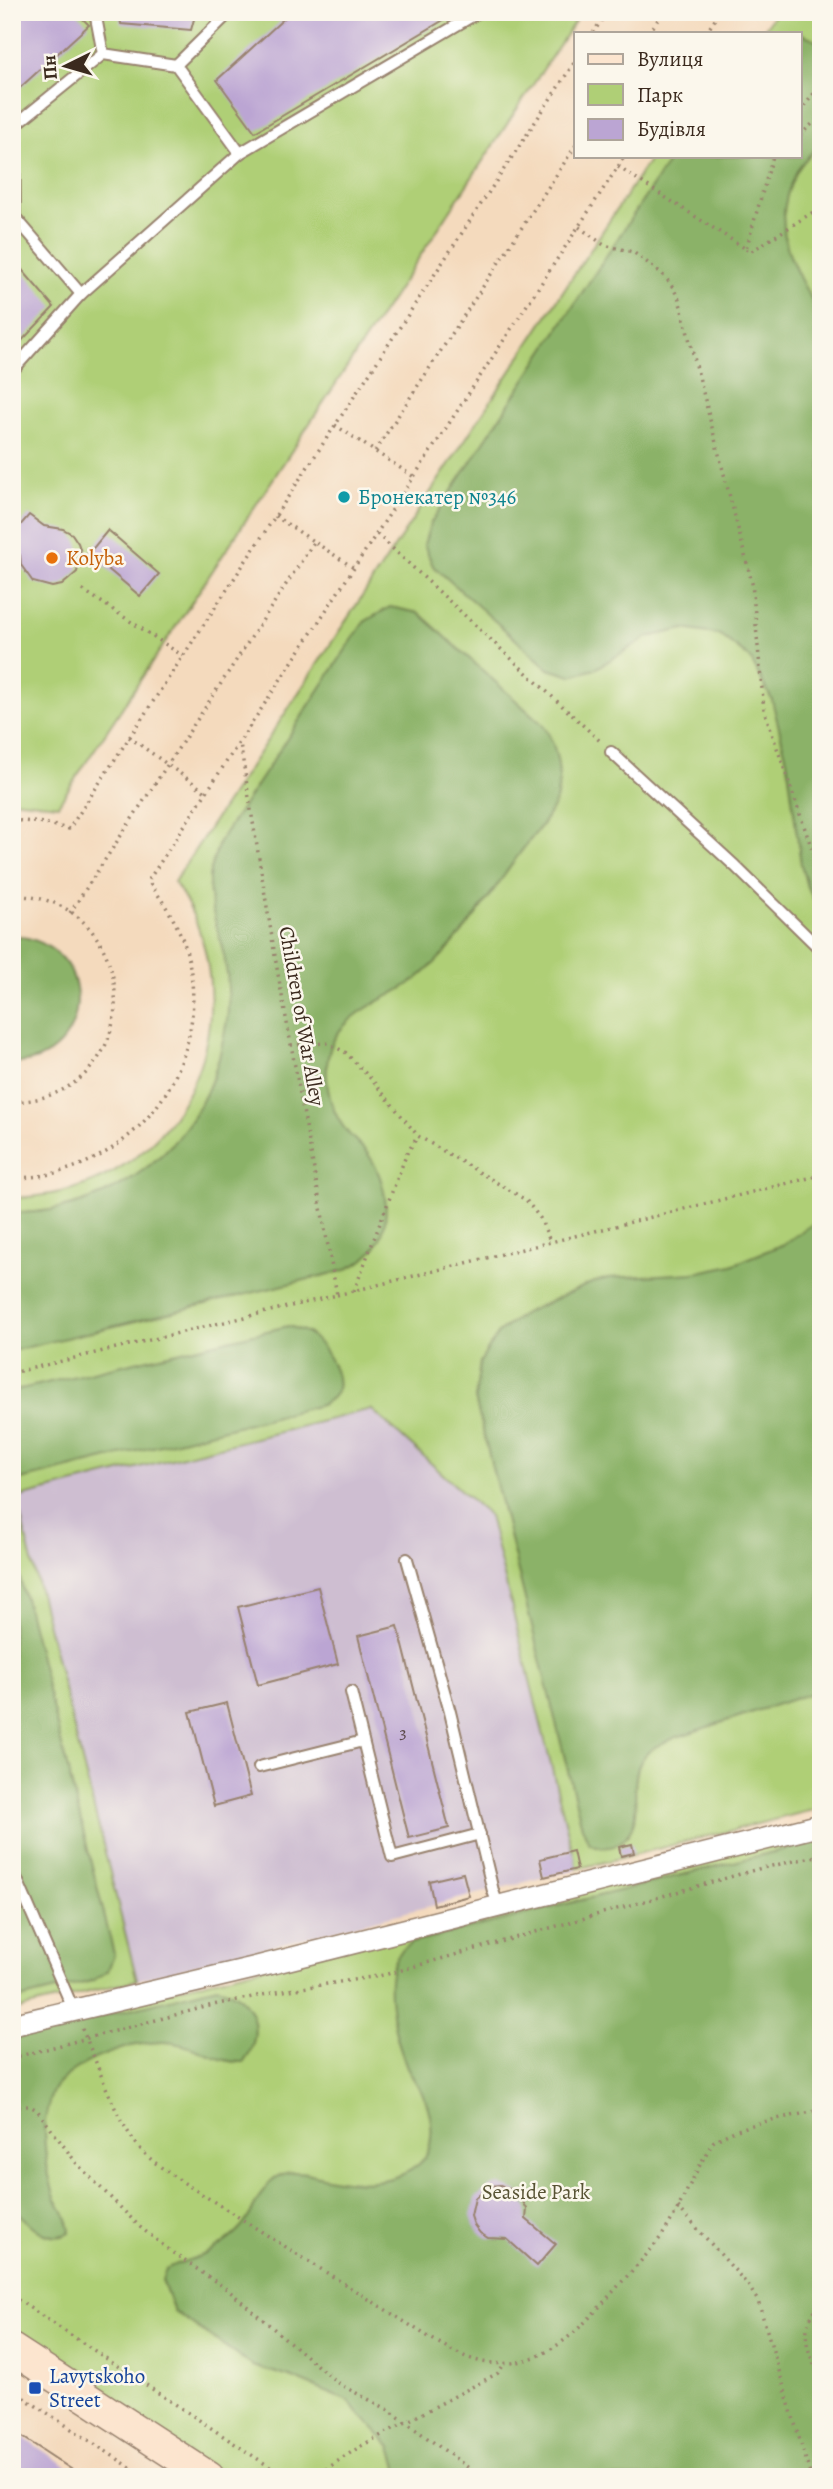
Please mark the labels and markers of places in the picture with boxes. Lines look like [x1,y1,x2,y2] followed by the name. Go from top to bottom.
[358,483,516,511] place label: Бронекатер №346
[336,489,352,505] marker: Бронекатер №346
[66,544,124,572] place label: Kolyba
[44,550,60,566] marker: Kolyba
[49,2362,145,2414] place label: Lavytskoho Street
[27,2380,43,2396] marker: Lavytskoho Street

